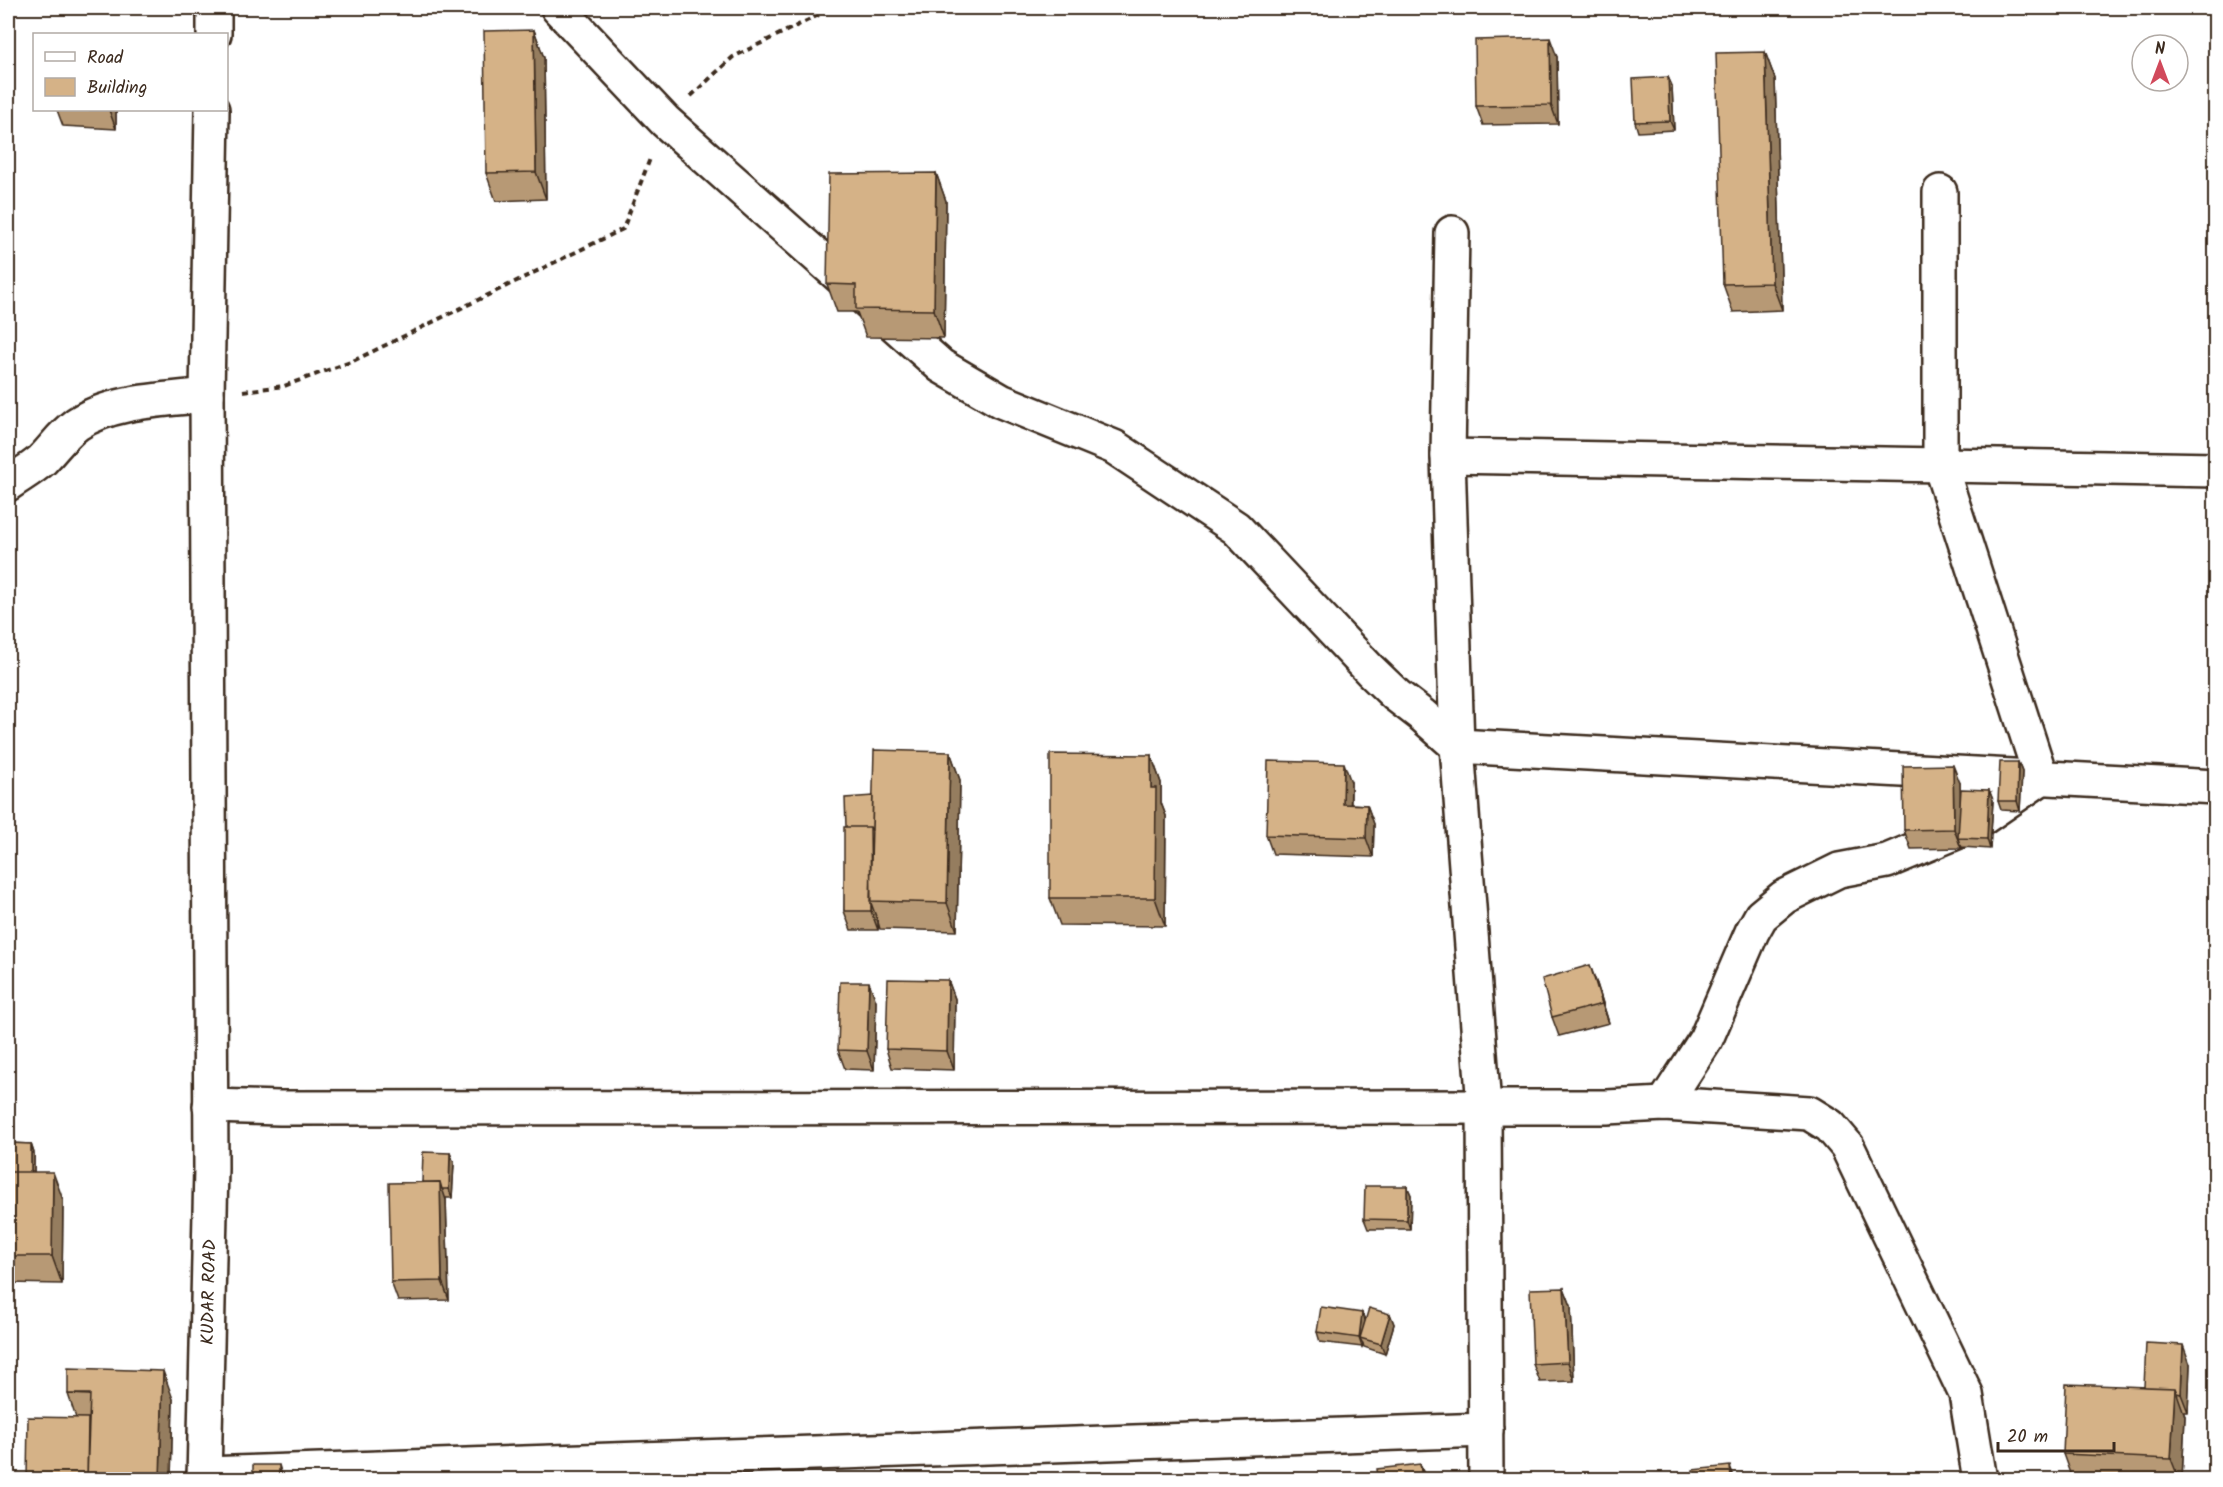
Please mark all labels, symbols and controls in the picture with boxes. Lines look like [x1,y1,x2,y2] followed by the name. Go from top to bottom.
[33,33,228,111] legend
[2130,33,2190,93] north arrow
[2155,37,2165,62] text: N
[87,44,124,73] text: Road
[87,74,147,103] text: Building
[194,1238,225,1345] street label: KUDAR ROAD
[1998,1415,2114,1453] scale bar
[2007,1423,2048,1452] text: 20 m

